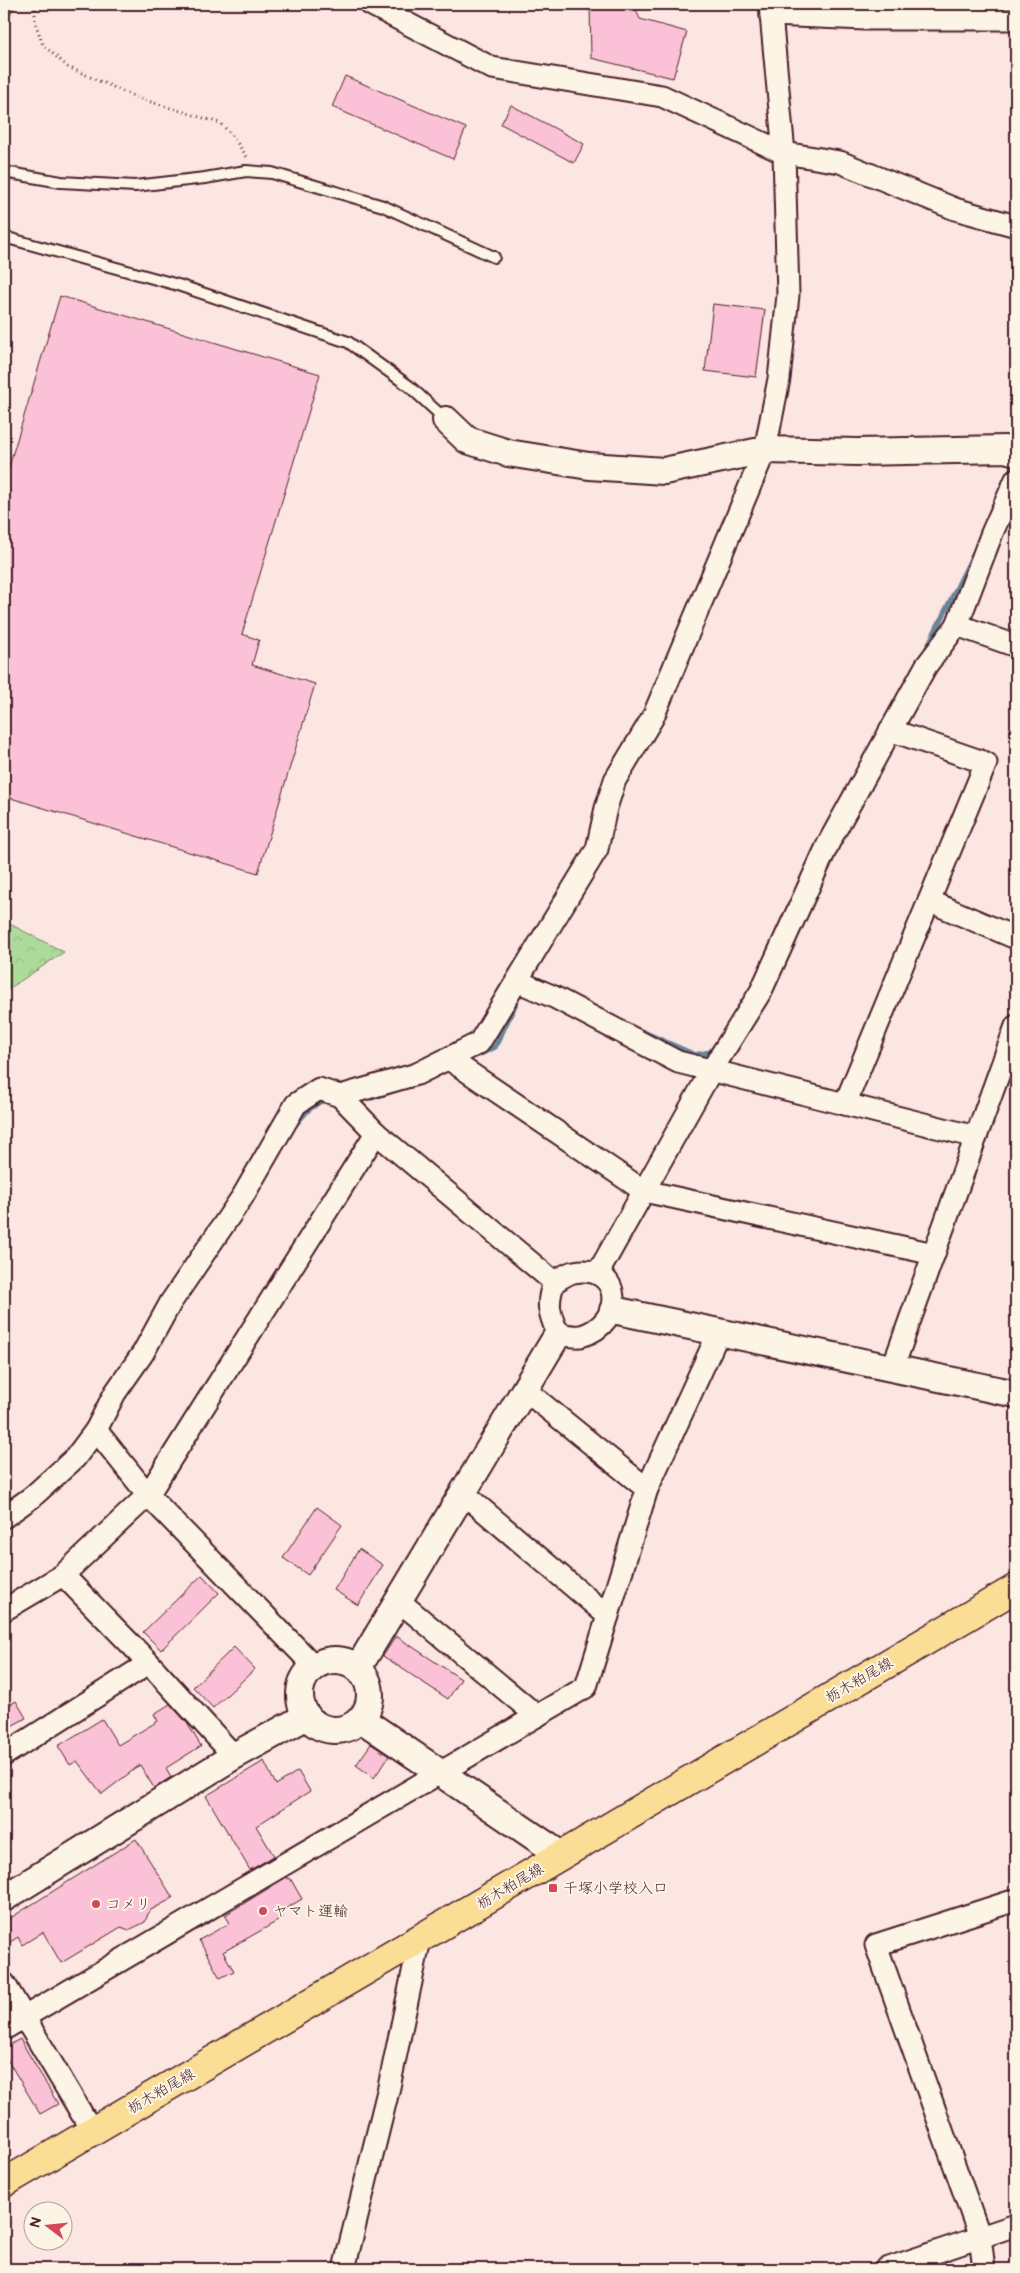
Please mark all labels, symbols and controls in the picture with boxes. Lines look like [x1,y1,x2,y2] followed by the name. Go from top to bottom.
[822,1653,896,1707] street label: 栃木粕尾線
[473,1859,547,1914] street label: 栃木粕尾線
[563,1879,668,1898] place label: 千塚小学校入口
[547,1882,559,1894] marker: 千塚小学校入口
[106,1895,151,1914] place label: コメリ
[90,1898,102,1910] marker: コメリ
[273,1902,348,1921] place label: ヤマト運輸
[257,1905,269,1917] marker: ヤマト運輸
[124,2064,198,2118] street label: 栃木粕尾線
[22,2200,72,2250] north arrow
[26,2215,46,2230] text: N

